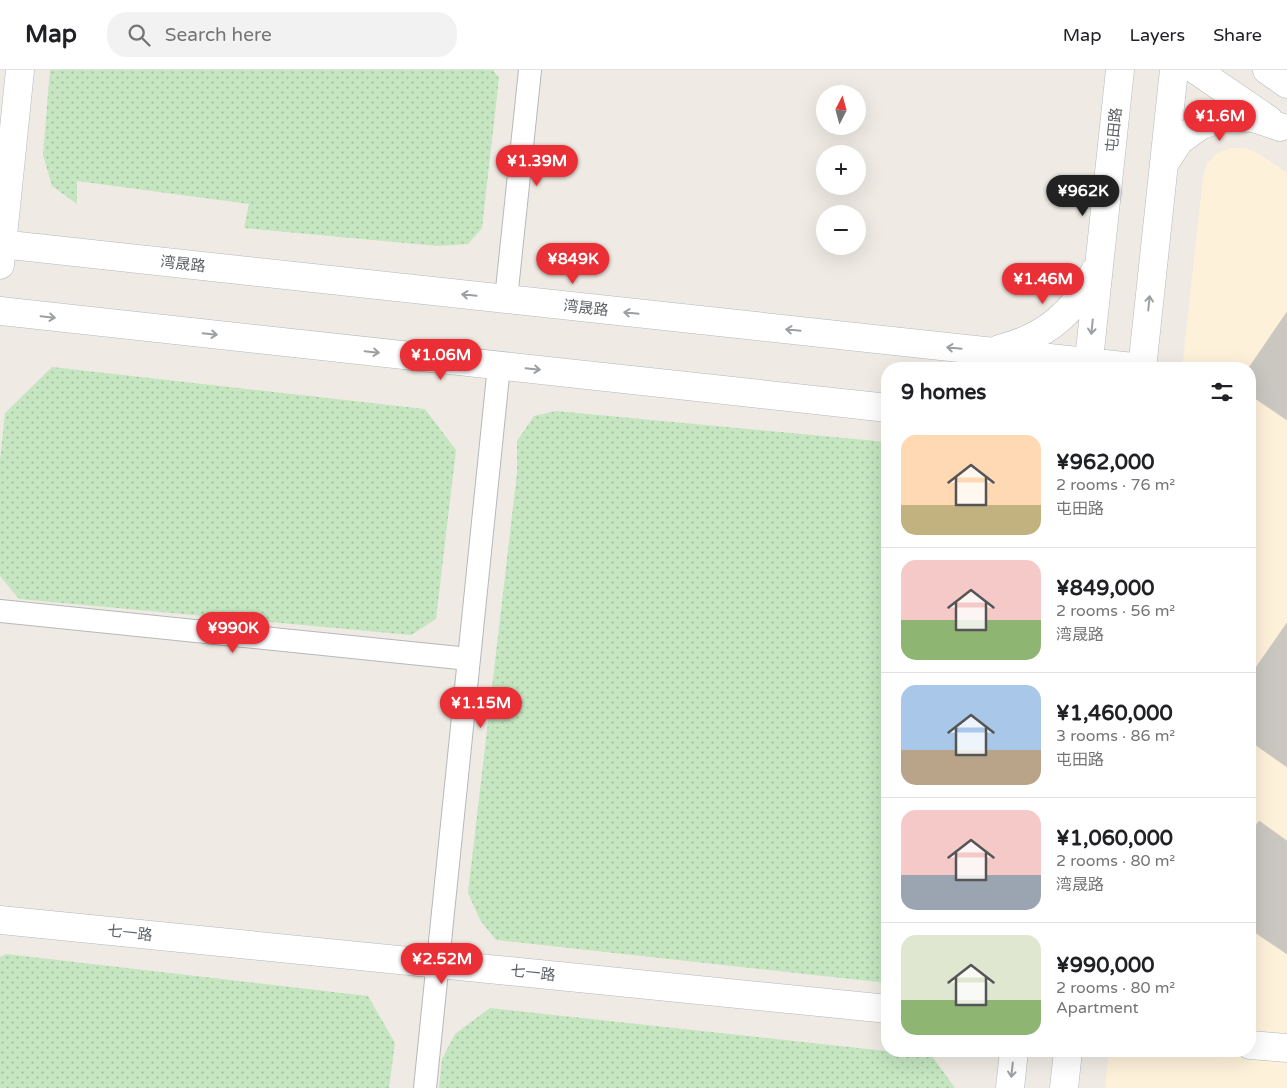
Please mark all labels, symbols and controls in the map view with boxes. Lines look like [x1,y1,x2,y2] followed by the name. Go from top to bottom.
[107,12,457,57] search box
[25,20,77,49] text: Map
[125,21,153,49] icon: search
[165,24,272,46] text: Search here
[1063,24,1102,46] text: Map
[1130,24,1185,46] text: Layers
[1213,24,1262,46] text: Share
[816,85,866,135] north arrow
[816,85,866,255] map controls
[1185,100,1255,142] pin: ¥1.6M
[1195,106,1245,126] text: ¥1.6M
[1103,107,1125,153] street label: 屯田路
[496,144,578,187] pin: ¥1.39M
[816,145,866,195] button: +
[507,151,567,171] text: ¥1.39M
[1048,174,1118,217] pin: ¥962K
[1057,181,1109,201] text: ¥962K
[816,205,866,255] button: −
[538,242,608,285] pin: ¥849K
[547,249,599,269] text: ¥849K
[160,253,206,275] street label: 湾晟路
[1002,262,1084,305] pin: ¥1.46M
[1013,269,1073,289] text: ¥1.46M
[462,290,478,300] one-way arrow
[1144,295,1154,311] one-way arrow
[563,297,609,319] street label: 湾晟路
[623,308,639,318] one-way arrow
[40,312,56,322] one-way arrow
[1087,319,1097,335] one-way arrow
[785,326,801,335] one-way arrow
[202,329,218,339] one-way arrow
[400,338,482,381] pin: ¥1.06M
[946,343,962,353] one-way arrow
[411,345,471,365] text: ¥1.06M
[363,347,379,357] one-way arrow
[525,364,541,374] one-way arrow
[1208,378,1236,406] icon: filters
[901,380,986,405] text: 9 homes
[1056,450,1154,475] text: ¥962,000
[941,455,1001,515] icon: home
[1056,475,1175,495] text: 2 rooms · 76 m²
[1056,499,1104,519] text: 屯田路
[1056,576,1154,601] text: ¥849,000
[941,580,1001,640] icon: home
[1056,601,1175,621] text: 2 rooms · 56 m²
[198,612,268,654] pin: ¥990K
[207,618,259,638] text: ¥990K
[1056,625,1104,645] text: 湾晟路
[440,686,522,729] pin: ¥1.15M
[451,693,511,713] text: ¥1.15M
[1056,701,1173,726] text: ¥1,460,000
[941,705,1001,765] icon: home
[1056,726,1175,746] text: 3 rooms · 86 m²
[1056,750,1104,770] text: 屯田路
[1056,826,1173,851] text: ¥1,060,000
[941,830,1001,890] icon: home
[1056,851,1175,871] text: 2 rooms · 80 m²
[1056,875,1104,895] text: 湾晟路
[107,922,153,944] street label: 七一路
[401,942,483,985] pin: ¥2.52M
[412,949,472,969] text: ¥2.52M
[1056,953,1154,978] text: ¥990,000
[941,955,1001,1015] icon: home
[510,962,556,984] street label: 七一路
[1056,978,1175,998] text: 2 rooms · 80 m²
[1056,998,1139,1018] text: Apartment
[1007,1061,1017,1077] one-way arrow

